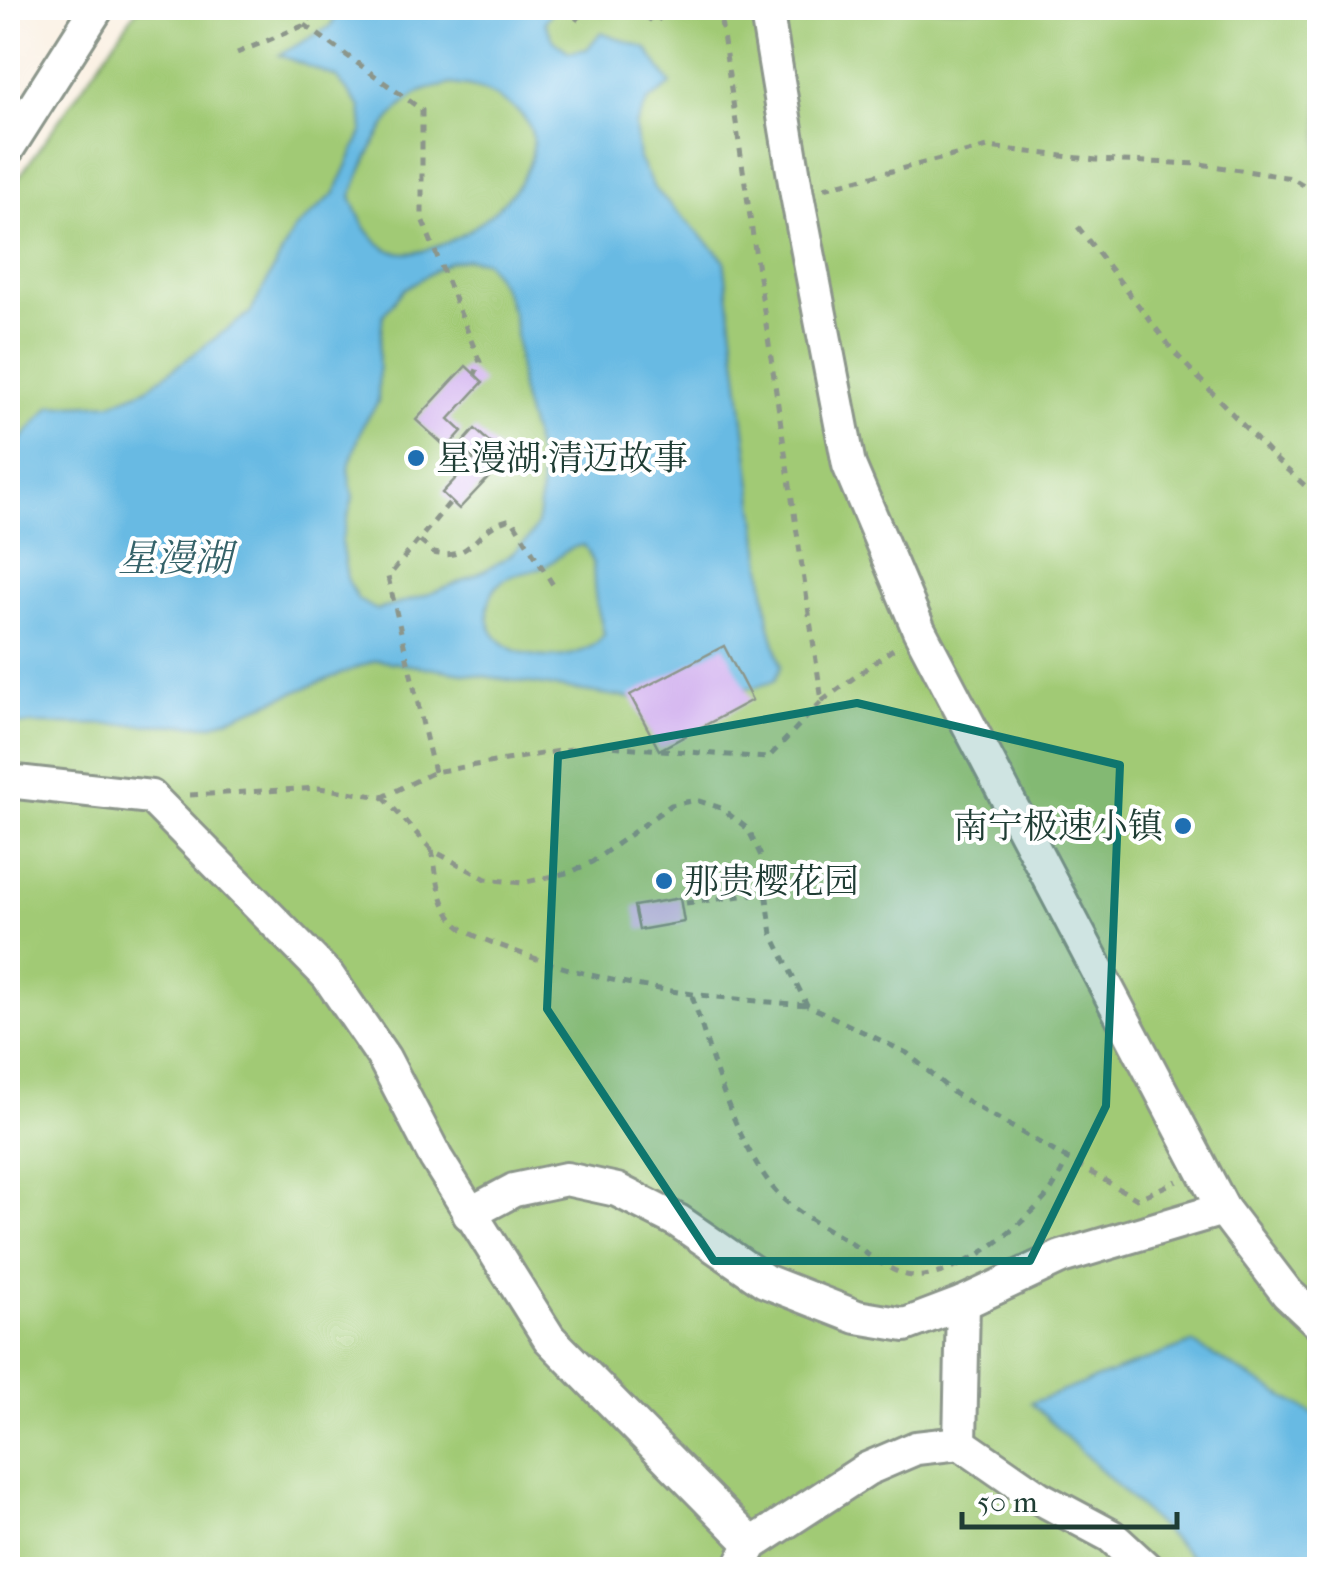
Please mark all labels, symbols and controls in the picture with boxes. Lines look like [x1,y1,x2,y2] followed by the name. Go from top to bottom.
[436,438,688,479] place label: 星漫湖·清迈故事
[405,447,427,469] marker: 星漫湖·清迈故事
[118,536,238,581] water label: 星漫湖
[953,806,1163,847] place label: 南宁极速小镇
[1172,815,1194,837] marker: 南宁极速小镇
[684,861,859,902] place label: 那贵樱花园
[653,870,675,892] marker: 那贵樱花园
[962,1467,1177,1529] scale bar
[977,1485,1038,1520] text: 50 m

